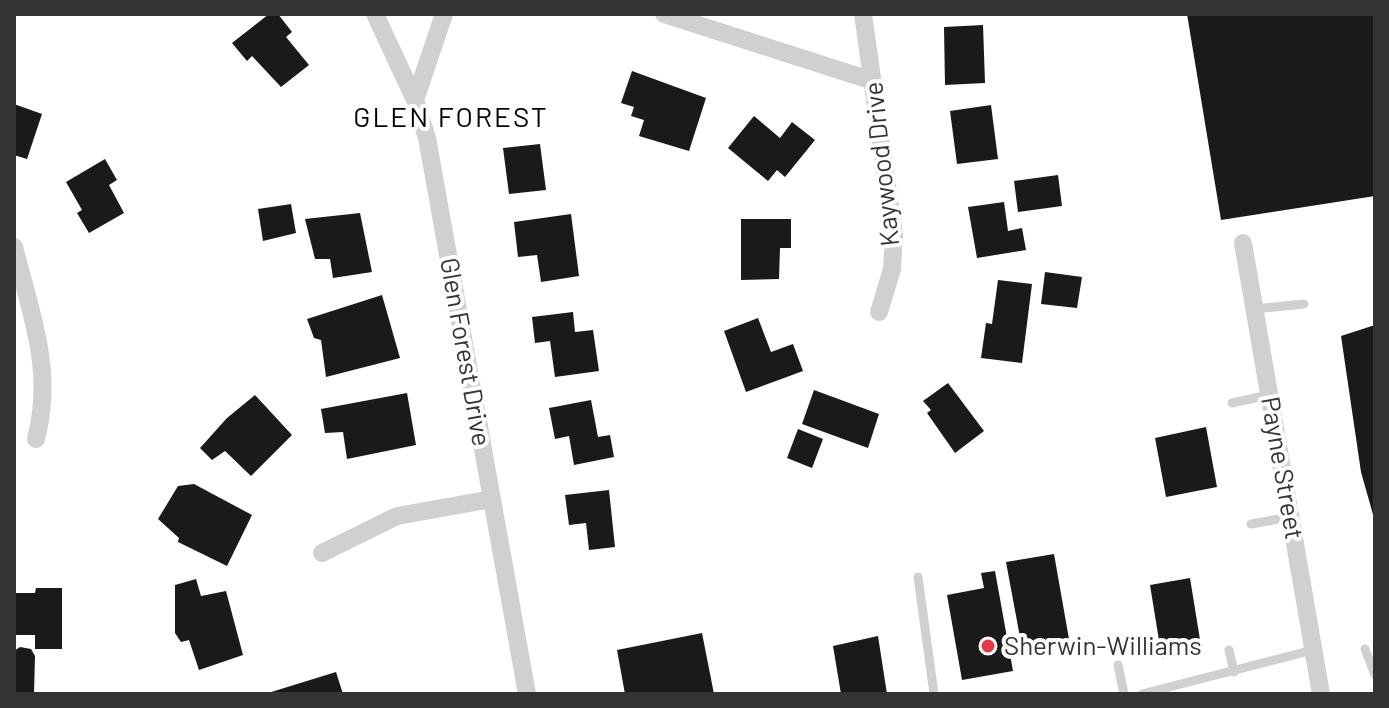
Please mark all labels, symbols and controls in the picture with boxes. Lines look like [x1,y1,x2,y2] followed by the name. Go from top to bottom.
[858,80,906,248] street label: Kaywood Drive
[353,101,549,135] district label: GLEN FOREST
[433,255,497,449] street label: Glen Forest Drive
[1254,394,1310,542] street label: Payne Street
[1004,630,1202,662] place label: Sherwin-Williams
[979,637,997,655] marker: Sherwin-Williams

